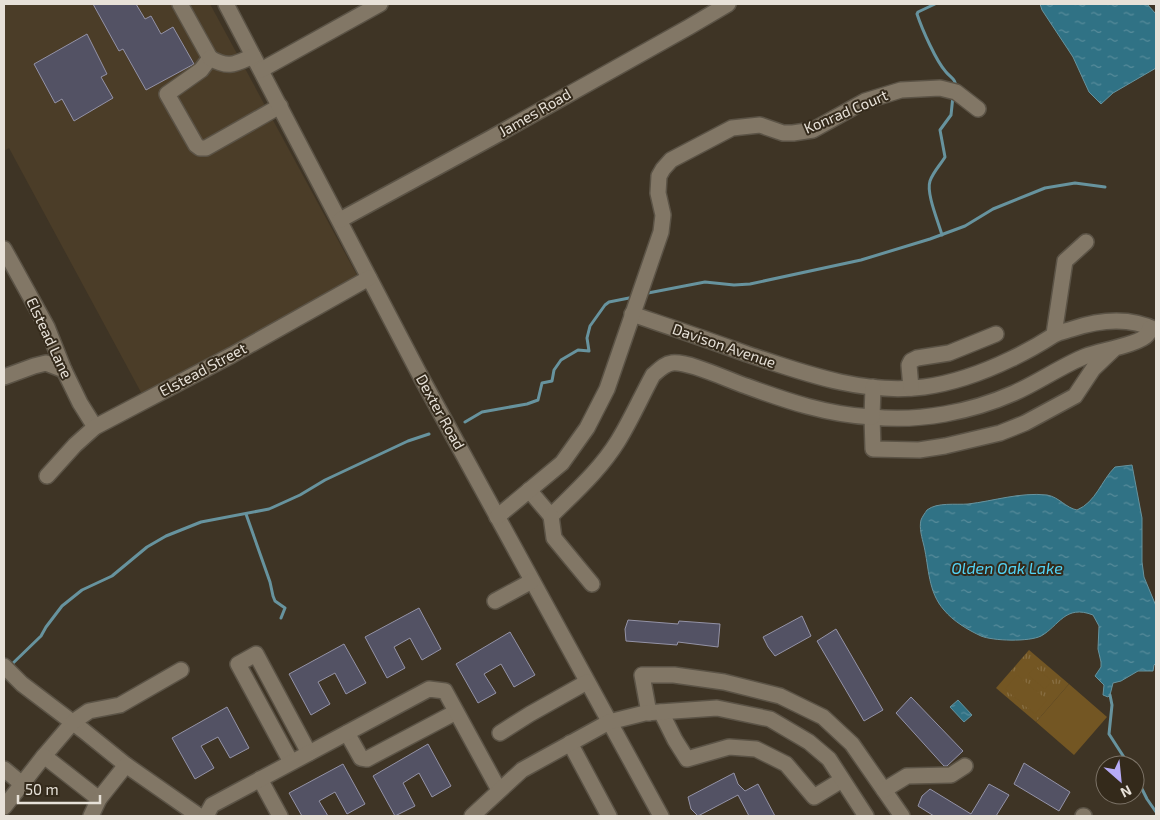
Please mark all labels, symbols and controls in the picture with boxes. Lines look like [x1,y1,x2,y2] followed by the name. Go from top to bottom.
[495,84,574,140] street label: James Road
[801,85,891,137] street label: Konrad Court
[23,294,76,381] street label: Elstead Lane
[670,319,778,371] street label: Davison Avenue
[156,338,249,400] street label: Elstead Street
[413,371,469,452] street label: Dexter Road
[951,558,1063,577] water label: Olden Oak Lake
[1095,755,1145,805] north arrow
[18,772,100,804] scale bar
[25,780,59,798] text: 50 m
[1118,782,1134,802] text: N

